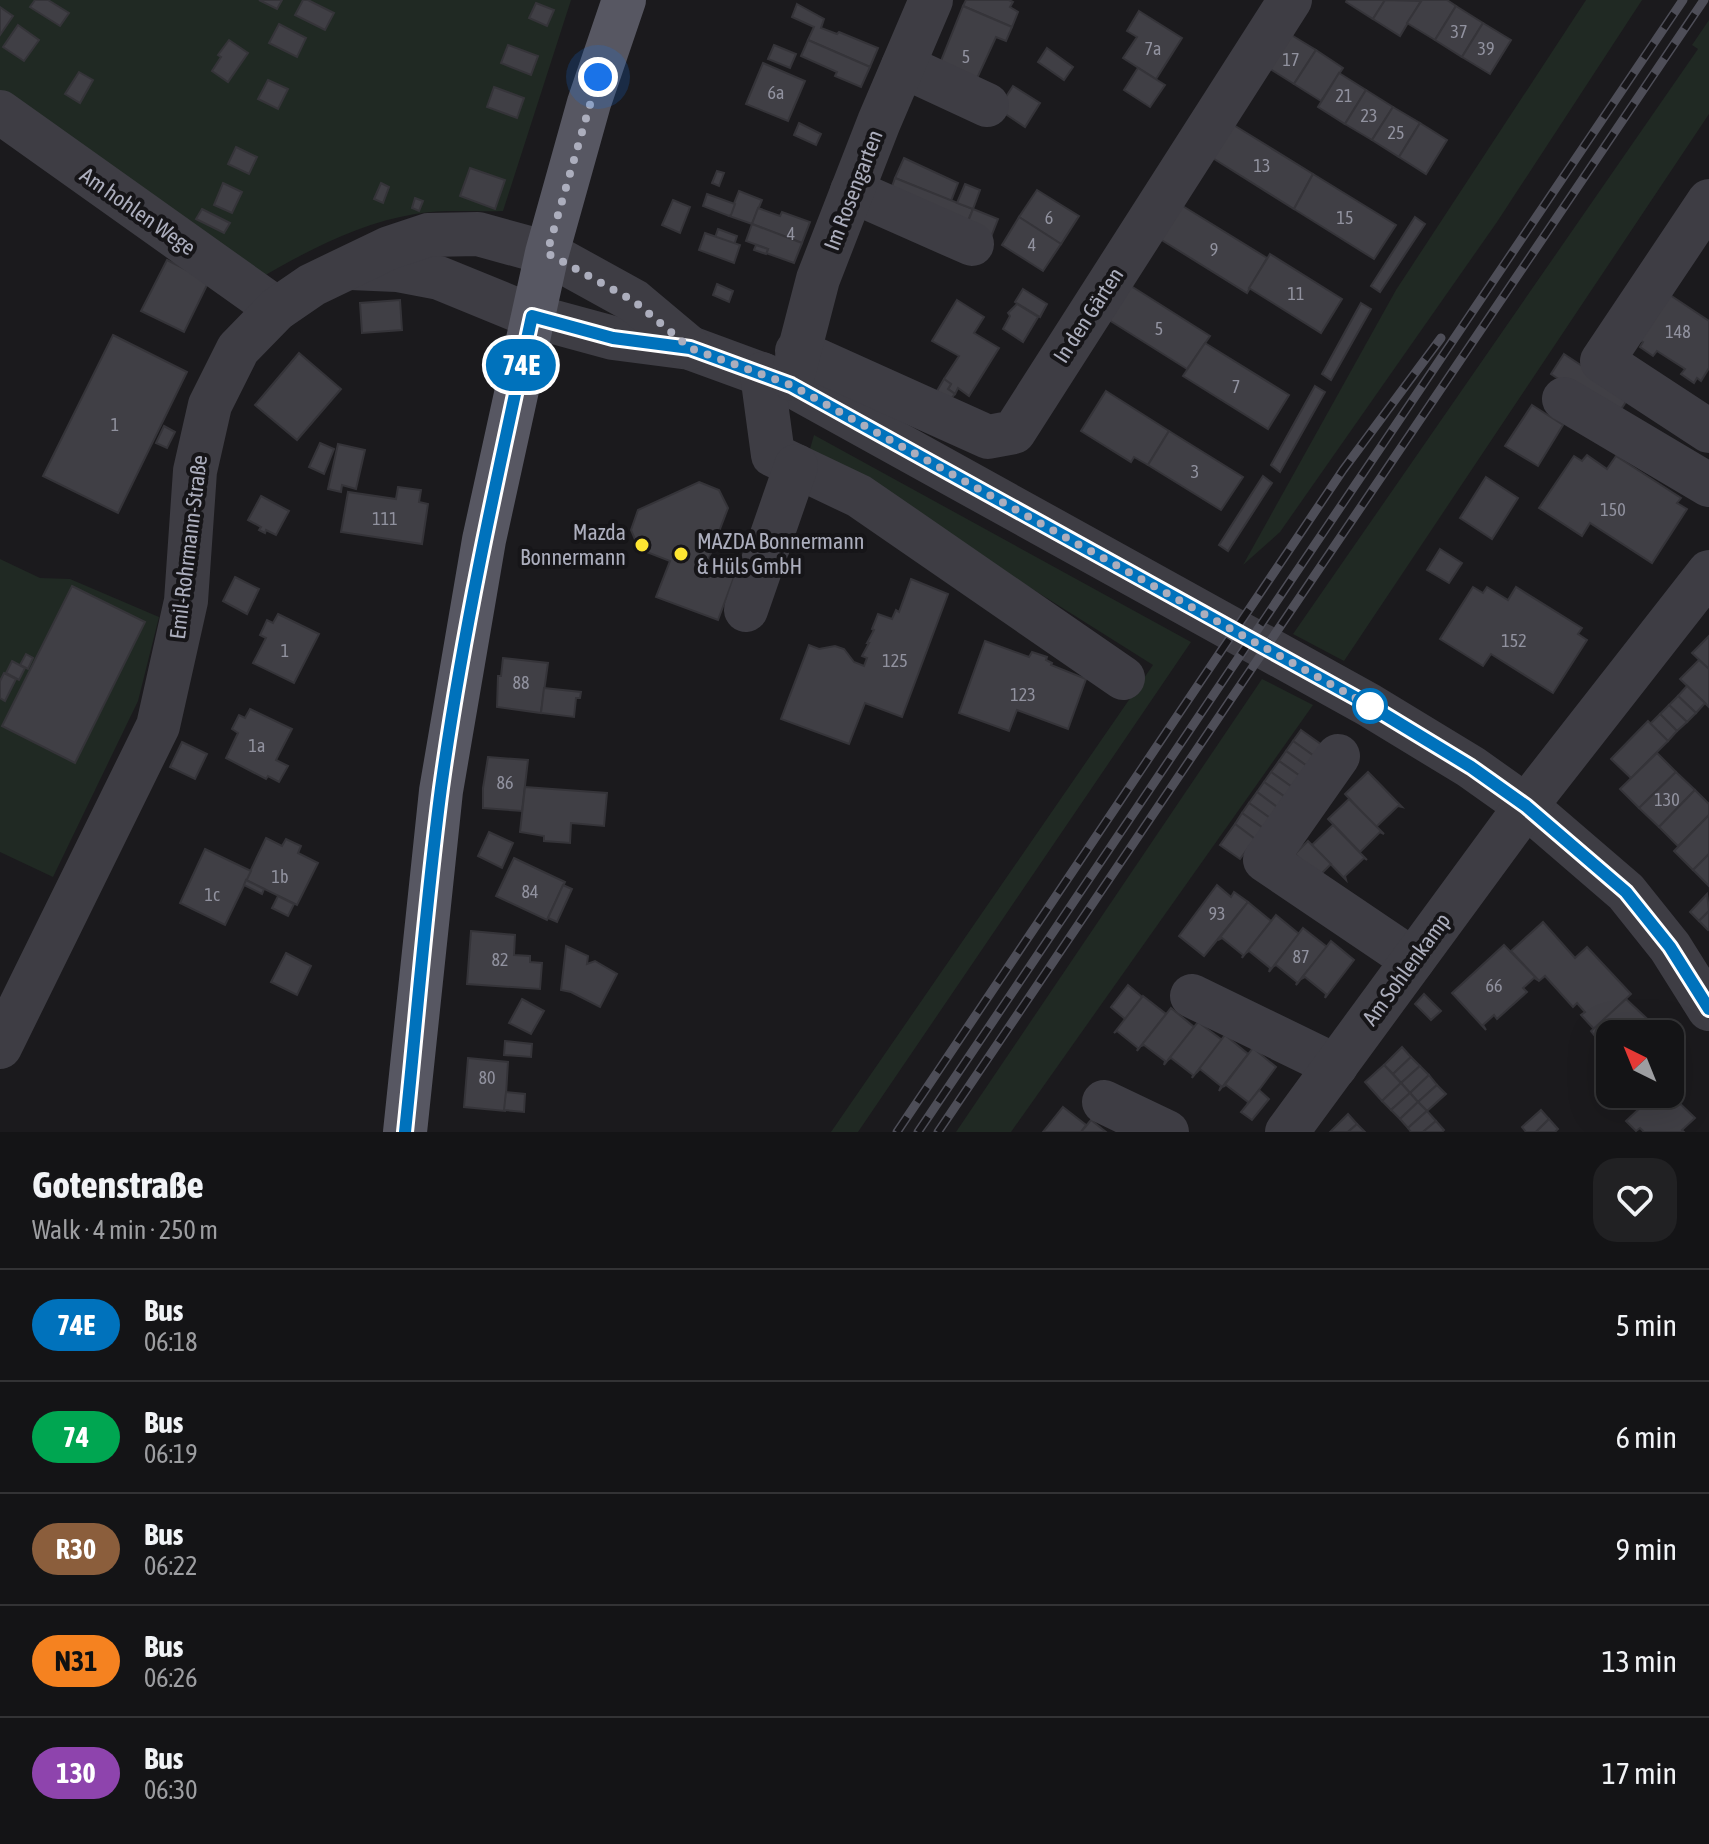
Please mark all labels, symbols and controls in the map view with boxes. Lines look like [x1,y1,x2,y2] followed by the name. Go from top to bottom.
[1451,21,1467,42] house number: 37
[1145,38,1161,59] house number: 7a
[1478,38,1494,59] house number: 39
[962,46,970,67] house number: 5
[1283,49,1299,70] house number: 17
[578,57,618,97] your location
[768,82,784,103] house number: 6a
[1336,85,1352,106] house number: 21
[1361,105,1377,126] house number: 23
[1388,122,1404,143] house number: 25
[818,126,888,254] street label: Im Rosengarten
[1254,155,1270,176] house number: 13
[75,162,201,260] street label: Am hohlen Wege
[1045,207,1053,228] house number: 6
[1337,207,1353,228] house number: 15
[787,223,795,244] house number: 4
[1028,234,1036,255] house number: 4
[1210,239,1218,260] house number: 9
[1048,262,1128,368] street label: In den Gärten
[1288,283,1304,304] house number: 11
[1155,318,1163,339] house number: 5
[1665,321,1691,342] house number: 148
[475,339,567,391] line badge: 74E
[502,349,540,381] text: 74E
[1232,376,1240,397] house number: 7
[111,414,119,435] house number: 1
[164,453,212,640] street label: Emil-Rohrmann-Straße
[1191,461,1199,482] house number: 3
[1600,499,1626,520] house number: 150
[372,508,398,529] house number: 111
[520,519,626,570] place label: Mazda Bonnermann
[697,528,865,579] place label: MAZDA Bonnermann & Hüls GmbH
[633,536,651,554] marker: Mazda Bonnermann
[672,545,690,563] marker: MAZDA Bonnermann & Hüls GmbH
[1501,630,1527,651] house number: 152
[281,640,289,661] house number: 1
[882,650,908,671] house number: 125
[513,672,529,693] house number: 88
[1010,684,1036,705] house number: 123
[1353,689,1387,723] unlabelled marker
[249,735,265,756] house number: 1a
[497,772,513,793] house number: 86
[1654,789,1680,810] house number: 130
[272,866,289,887] house number: 1b
[522,881,538,902] house number: 84
[204,884,220,905] house number: 1c
[1209,903,1225,924] house number: 93
[1357,908,1455,1030] street label: Am Sohlenkamp
[1293,946,1309,967] house number: 87
[492,949,508,970] house number: 82
[1486,975,1502,996] house number: 66
[1596,1020,1684,1108] north arrow
[1596,1020,1684,1108] map controls
[479,1067,495,1088] house number: 80
[1593,1158,1677,1242] button: heart
[32,1163,204,1206] text: Gotenstraße
[32,1215,218,1245] text: Walk · 4 min · 250 m
[144,1293,183,1327] text: Bus
[1616,1308,1677,1342] text: 5 min
[57,1309,95,1341] text: 74E
[144,1327,198,1357] text: 06:18
[144,1405,183,1439] text: Bus
[1616,1420,1677,1454] text: 6 min
[63,1421,89,1453] text: 74
[144,1439,198,1469] text: 06:19
[144,1517,183,1551] text: Bus
[1616,1532,1677,1566] text: 9 min
[56,1533,96,1565] text: R30
[144,1551,198,1581] text: 06:22
[144,1629,183,1663] text: Bus
[1602,1644,1677,1678] text: 13 min
[55,1645,97,1677] text: N31
[144,1663,198,1693] text: 06:26
[144,1741,183,1775] text: Bus
[1602,1756,1677,1790] text: 17 min
[56,1757,96,1789] text: 130
[144,1775,198,1805] text: 06:30

